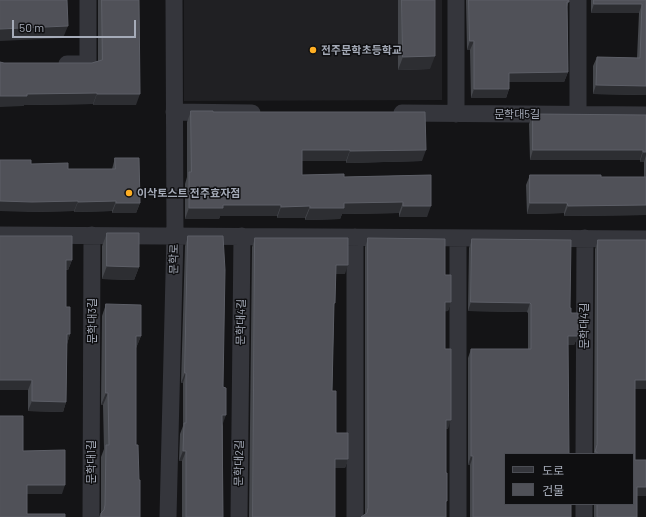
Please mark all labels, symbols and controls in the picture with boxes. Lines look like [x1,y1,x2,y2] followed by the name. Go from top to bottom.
[14,12,138,38] scale bar
[19,20,44,34] text: 50 m
[321,43,402,57] place label: 전주문학초등학교
[308,45,318,55] marker: 전주문학초등학교
[494,107,540,121] street label: 문학대5길
[137,186,240,200] place label: 이삭토스트 전주효자점
[124,188,134,198] marker: 이삭토스트 전주효자점
[167,244,181,274] street label: 문학로
[85,298,99,344] street label: 문학대3길
[234,299,248,345] street label: 문학대4길
[577,303,591,349] street label: 문학대4길
[84,440,98,484] street label: 문학대1길
[232,440,246,486] street label: 문학대2길
[504,453,634,505] legend
[542,463,564,477] text: 도로
[542,483,564,497] text: 건물

